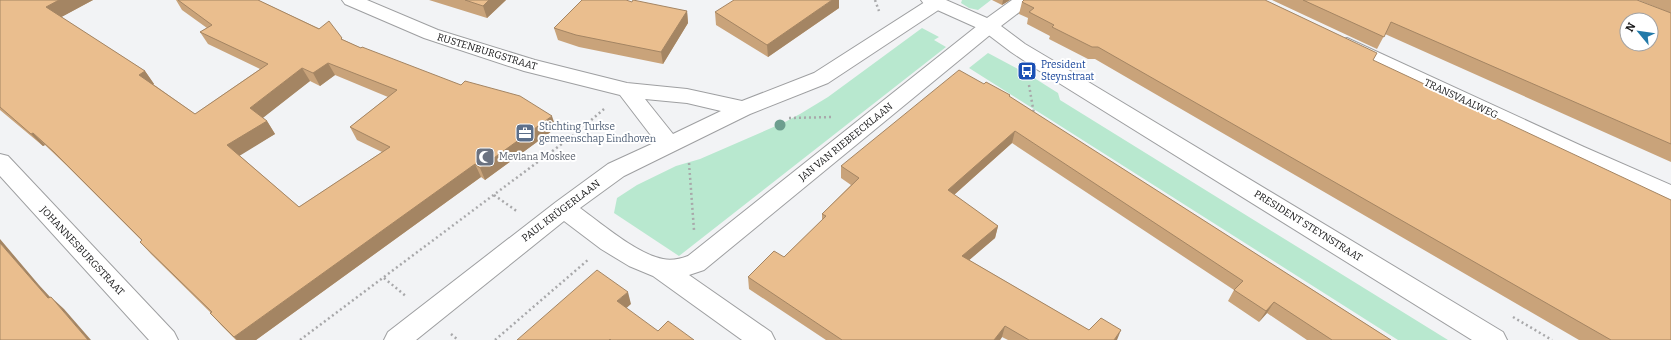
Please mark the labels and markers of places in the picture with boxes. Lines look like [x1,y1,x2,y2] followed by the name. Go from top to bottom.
[1041,59,1095,83] place label: President Steynstraat
[1016,60,1038,82] bus stop icon: President Steynstraat
[539,121,657,145] place label: Stichting Turkse gemeenschap Eindhoven
[514,122,536,144] office icon: Stichting Turkse gemeenschap Eindhoven
[474,146,496,168] mosque icon: Mevlana Moskee
[499,151,576,163] place label: Mevlana Moskee

